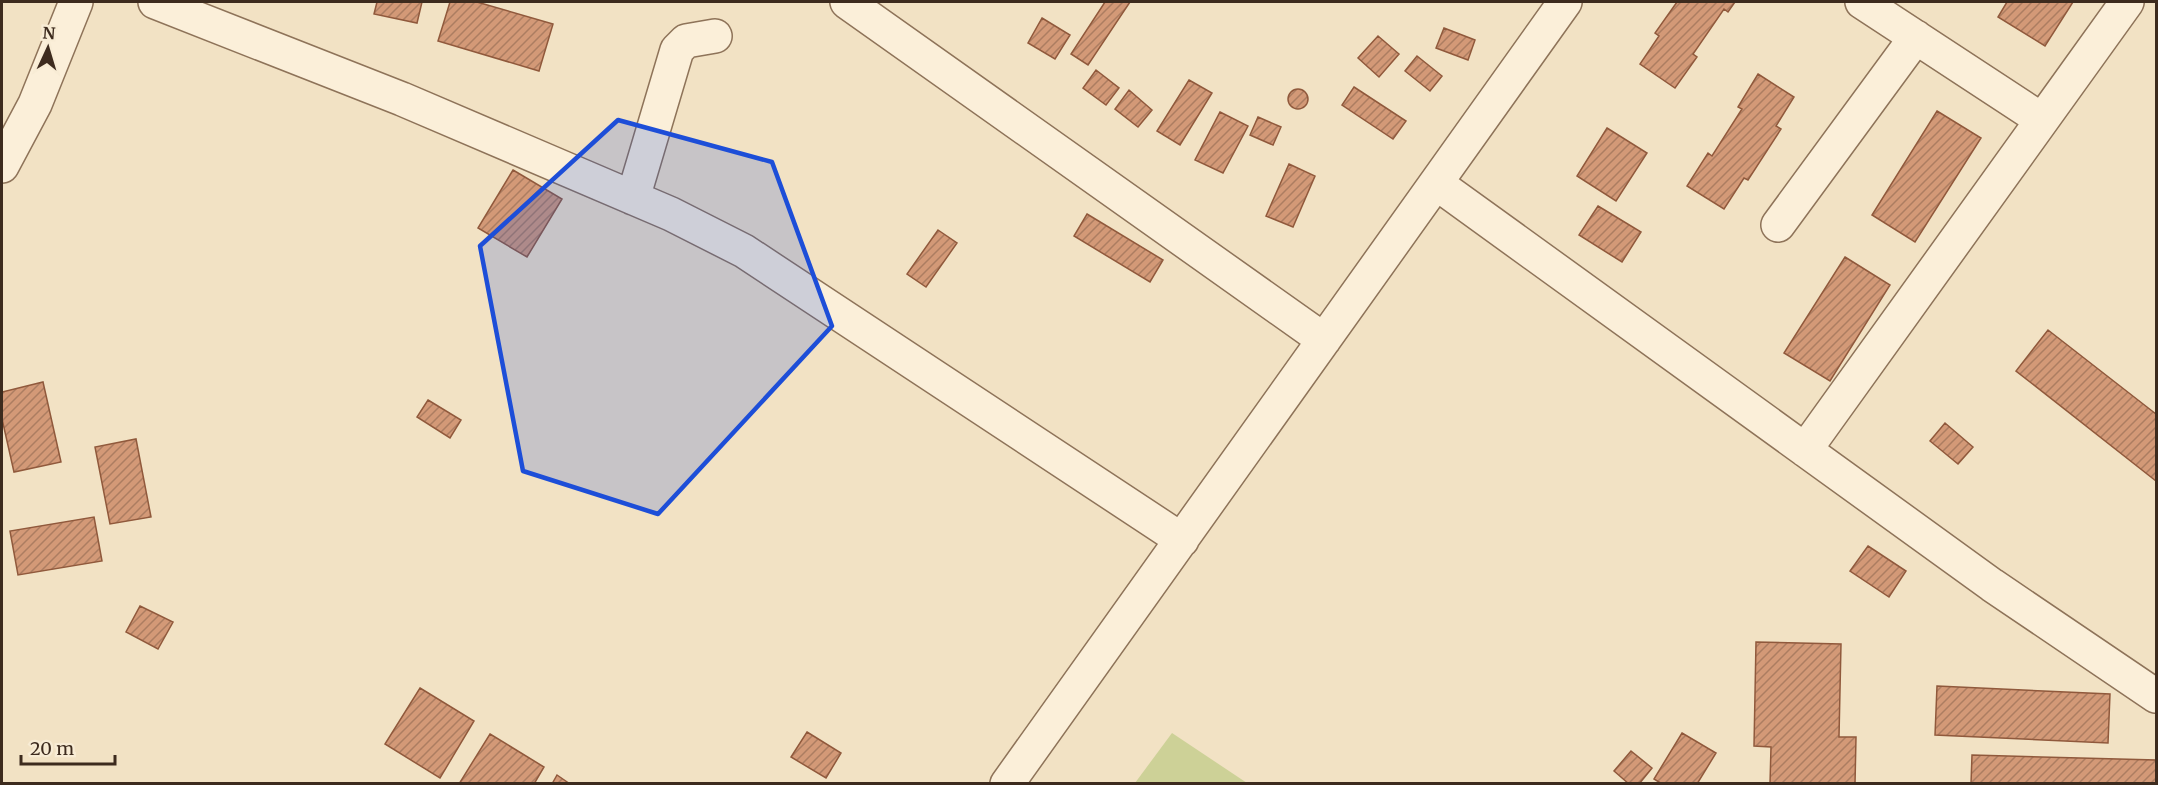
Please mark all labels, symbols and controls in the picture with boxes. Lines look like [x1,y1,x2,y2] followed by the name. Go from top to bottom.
[18,18,78,78] north arrow
[42,23,56,43] text: N
[21,728,116,766] scale bar
[30,737,74,760] text: 20 m

